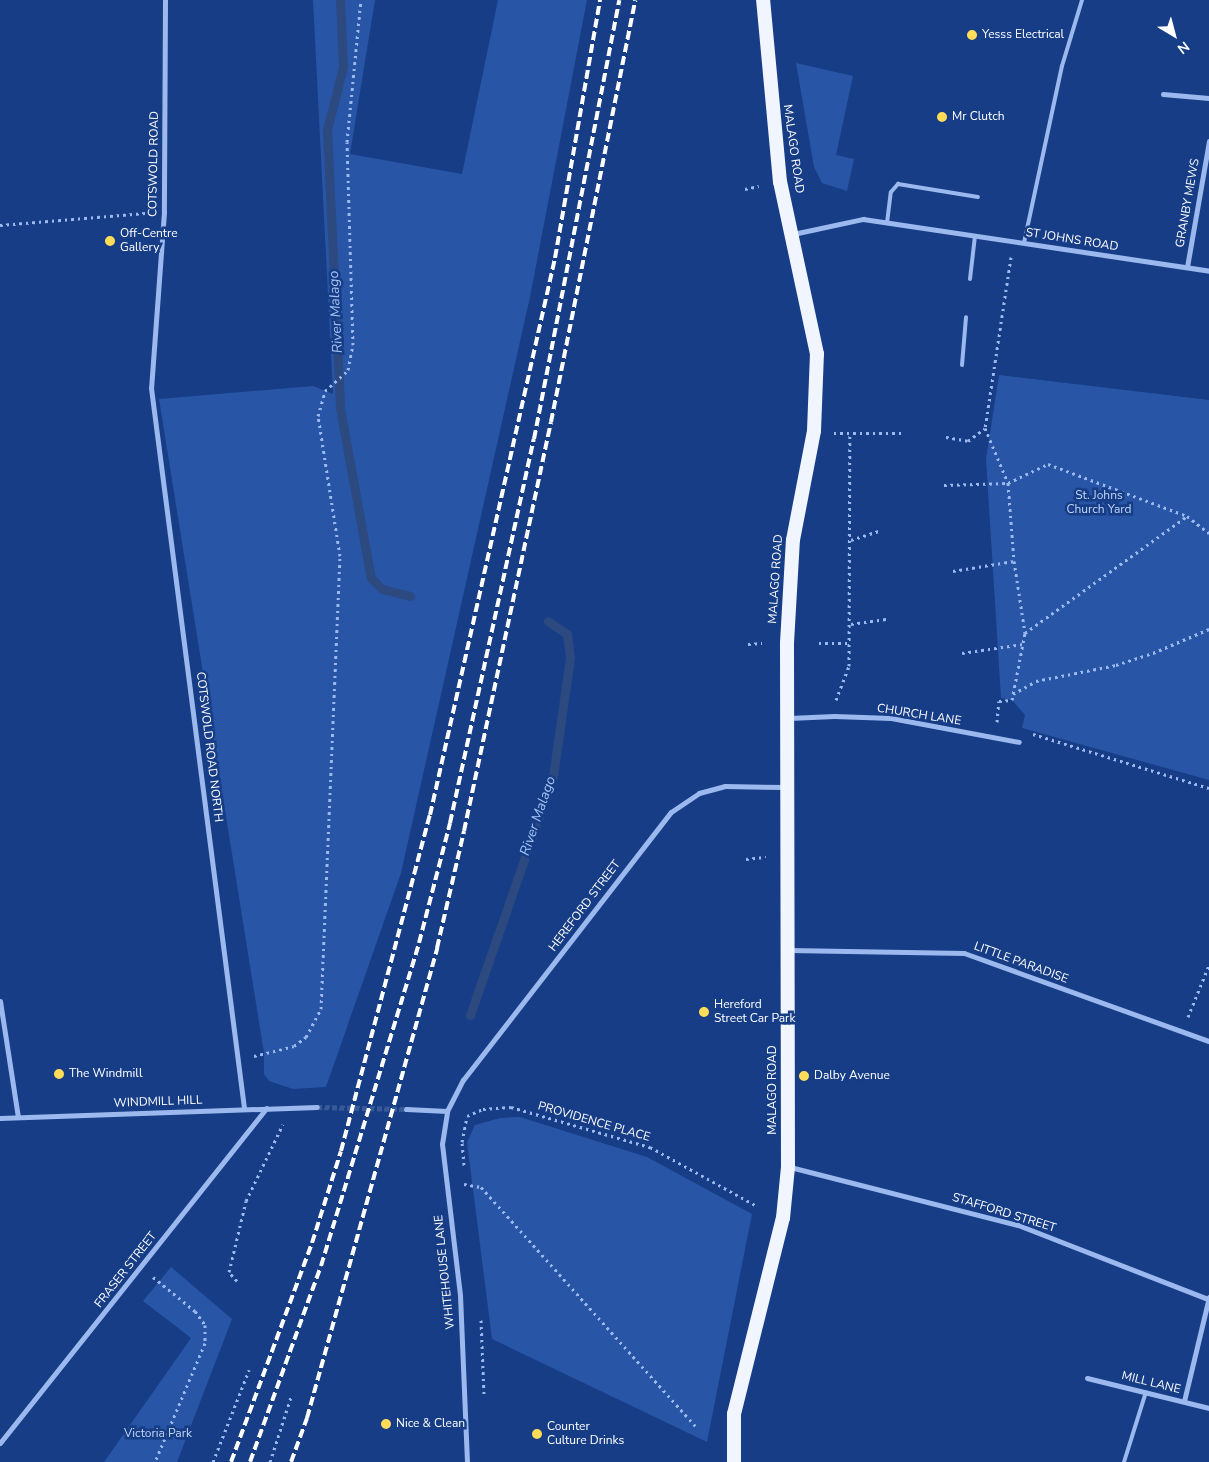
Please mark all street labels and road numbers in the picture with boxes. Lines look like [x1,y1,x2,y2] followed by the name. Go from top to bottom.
[780,104,806,194] street label: MALAGO ROAD
[146,111,162,217] street label: COTSWOLD ROAD
[1173,157,1203,249] street label: GRANBY MEWS
[1025,226,1119,254] street label: ST JOHNS ROAD
[766,534,786,624] street label: MALAGO ROAD
[193,671,225,823] street label: COTSWOLD ROAD NORTH
[876,701,962,729] street label: CHURCH LANE
[546,858,624,954] street label: HEREFORD STREET
[972,939,1070,987] street label: LITTLE PARADISE
[766,1045,780,1135] street label: MALAGO ROAD
[113,1093,203,1111] street label: WINDMILL HILL
[536,1099,652,1145] street label: PROVIDENCE PLACE
[950,1190,1058,1236] street label: STAFFORD STREET
[432,1214,458,1330] street label: WHITEHOUSE LANE
[92,1229,160,1311] street label: FRASER STREET
[1120,1369,1182,1397] street label: MILL LANE

